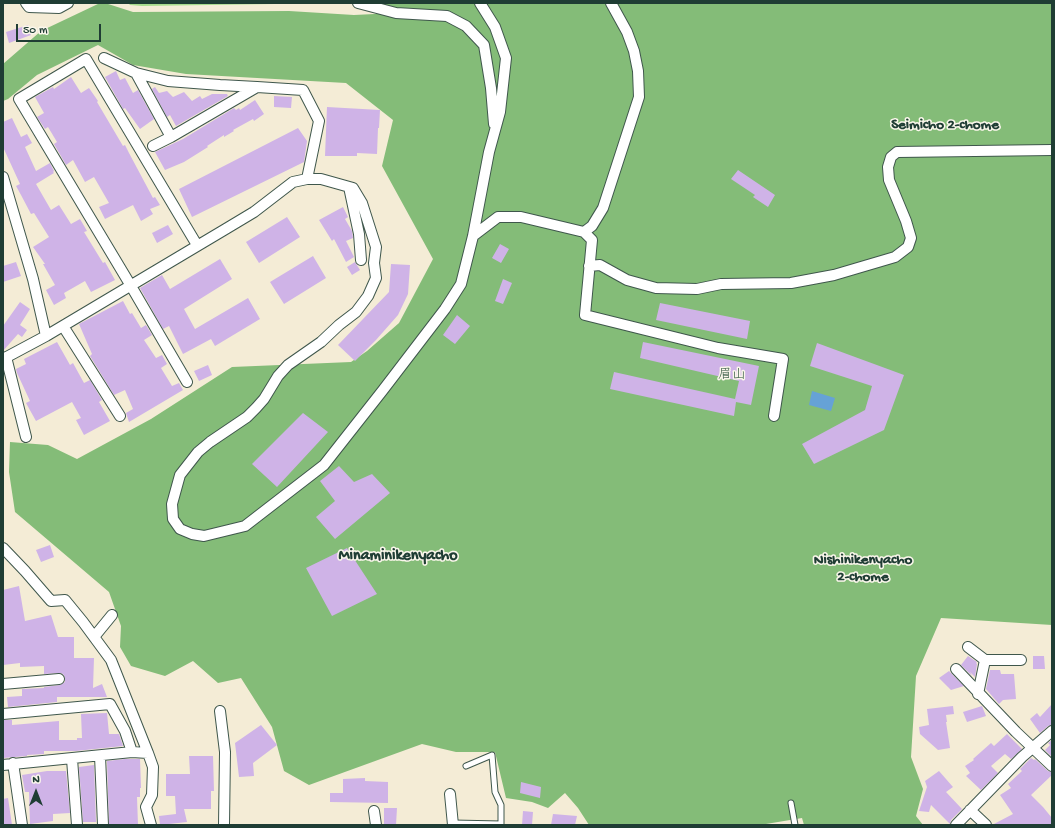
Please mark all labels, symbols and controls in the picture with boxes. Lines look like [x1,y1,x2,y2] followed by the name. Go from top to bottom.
[18,16,103,42] scale bar
[23,24,48,38] text: 50 m
[891,117,999,135] district label: Seimicho 2-chome
[718,368,746,384] park label: 眉山
[338,547,458,567] district label: Minaminikenyacho
[814,552,912,587] district label: Nishinikenyacho 2-chome
[16,772,56,812] north arrow
[32,774,40,786] text: N

